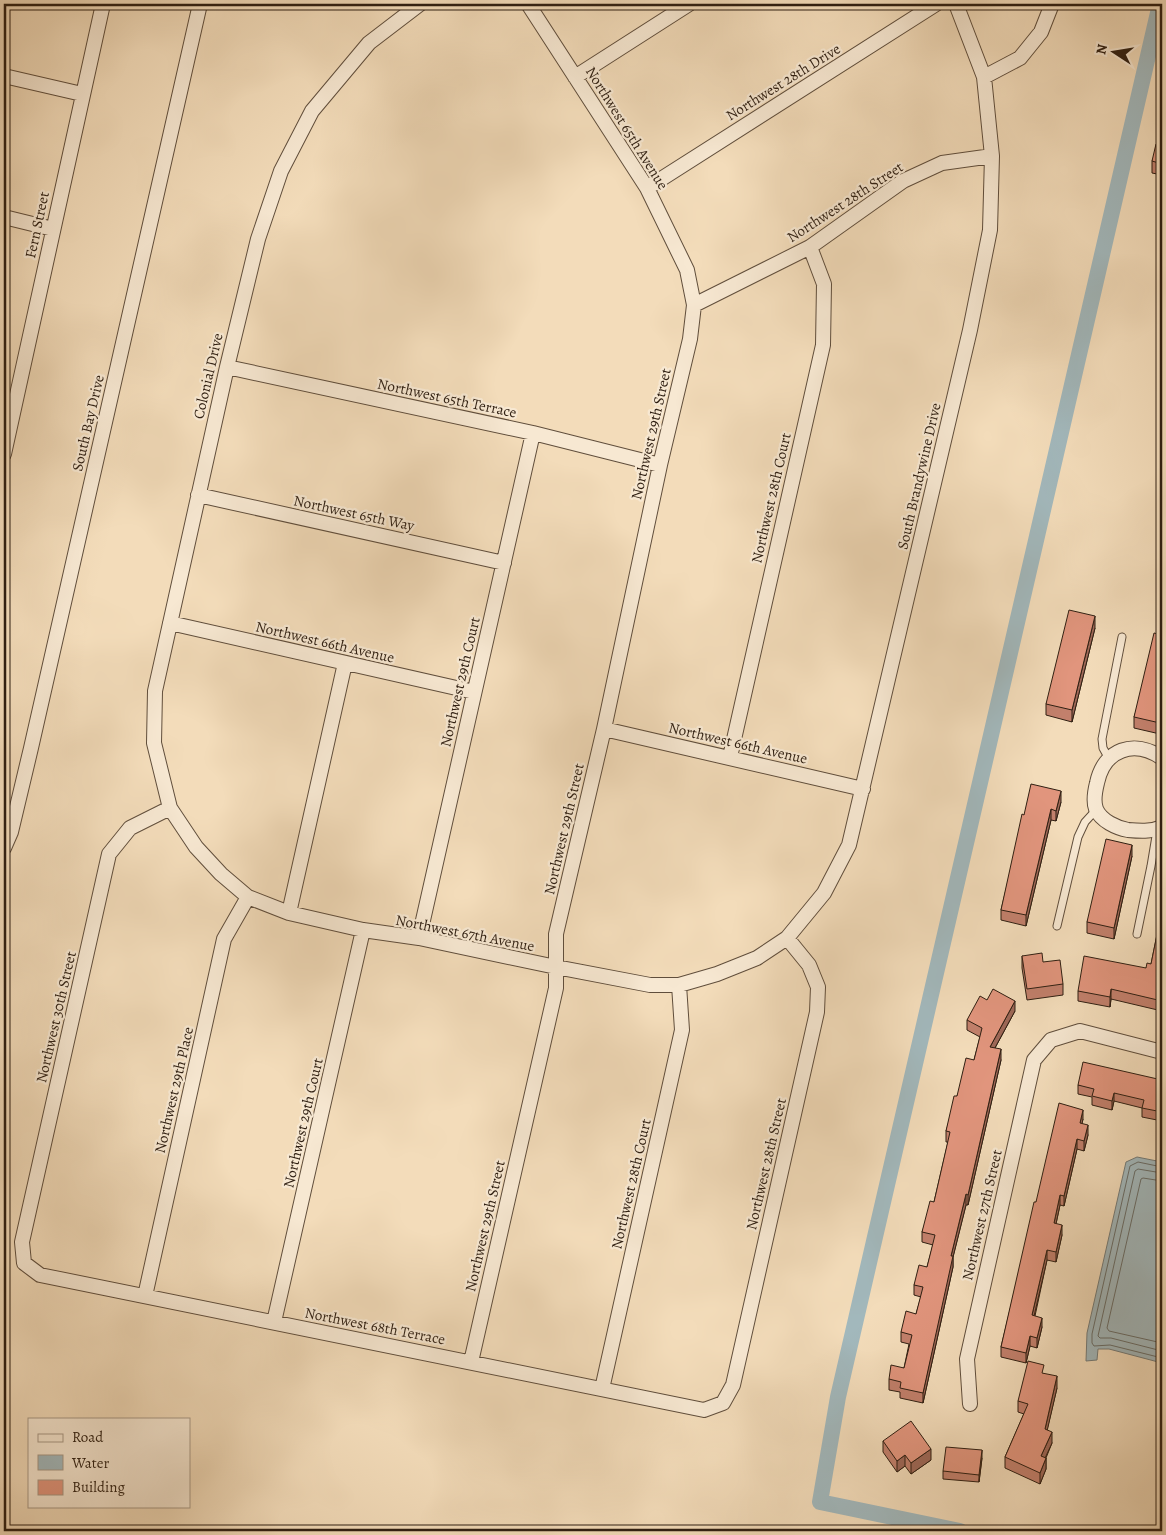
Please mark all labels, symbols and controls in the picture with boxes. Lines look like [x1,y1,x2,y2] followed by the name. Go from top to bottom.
[1088,28,1138,78] north arrow
[722,39,844,125] street label: Northwest 28th Drive
[1091,42,1112,56] text: N
[581,63,673,193] street label: Northwest 65th Avenue
[783,157,907,247] street label: Northwest 28th Street
[20,190,54,260] street label: Fern Street
[188,331,228,421] street label: Colonial Drive
[626,366,676,502] street label: Northwest 29th Street
[67,373,109,473] street label: South Bay Drive
[376,373,519,423] street label: Northwest 65th Terrace
[892,400,946,551] street label: South Brandywine Drive
[746,431,796,565] street label: Northwest 28th Court
[292,490,416,536] street label: Northwest 65th Way
[435,615,485,749] street label: Northwest 29th Court
[254,616,397,668] street label: Northwest 66th Avenue
[667,717,810,769] street label: Northwest 66th Avenue
[539,761,589,897] street label: Northwest 29th Street
[394,910,536,956] street label: Northwest 67th Avenue
[31,949,81,1085] street label: Northwest 30th Street
[150,1025,198,1155] street label: Northwest 29th Place
[278,1056,328,1190] street label: Northwest 29th Court
[741,1096,791,1232] street label: Northwest 28th Street
[606,1117,656,1251] street label: Northwest 28th Court
[957,1148,1007,1282] street label: Northwest 27th Street
[460,1158,510,1294] street label: Northwest 29th Street
[303,1303,447,1349] street label: Northwest 68th Terrace
[28,1418,190,1508] legend
[72,1427,104,1447] text: Road
[71,1453,109,1473] text: Water
[72,1477,125,1497] text: Building

